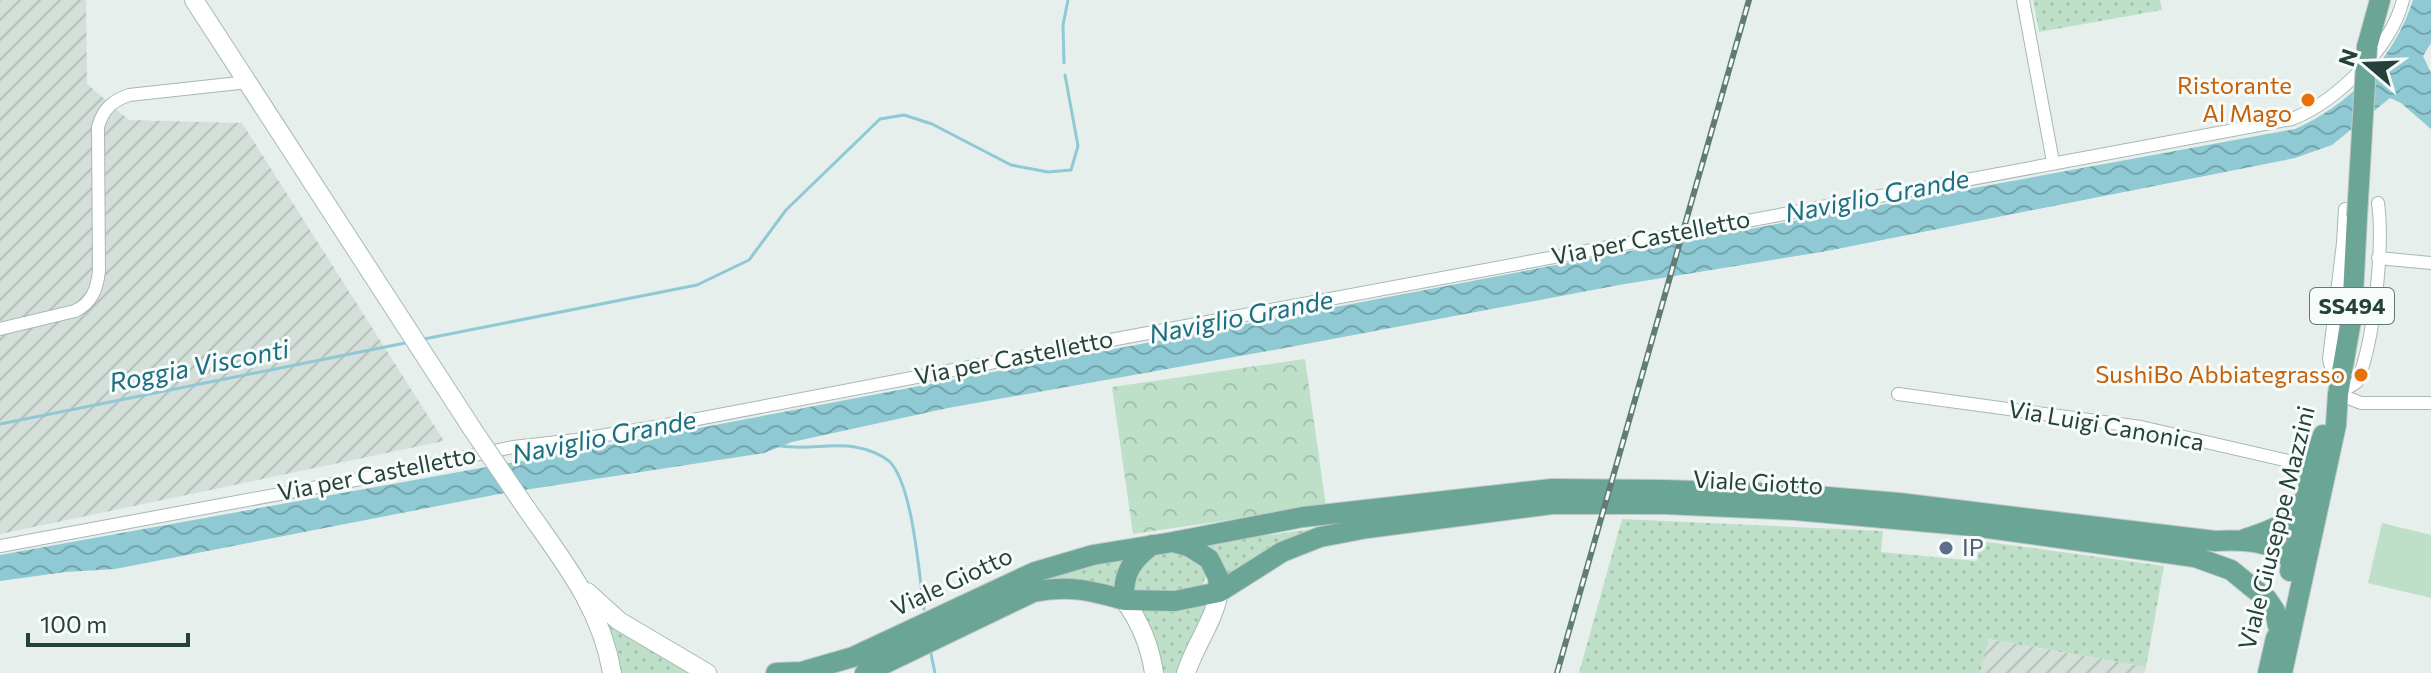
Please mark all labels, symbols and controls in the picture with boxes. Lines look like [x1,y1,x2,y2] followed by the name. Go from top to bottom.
[2327,24,2407,104] north arrow
[2332,45,2363,70] text: N
[2177,70,2292,127] place label: Ristorante Al Mago
[2299,91,2317,109] marker: Ristorante Al Mago
[1782,161,1972,228] water label: Naviglio Grande
[1549,203,1752,270] street label: Via per Castelletto
[1146,282,1336,349] water label: Naviglio Grande
[2310,288,2394,324] road number: SS494
[912,323,1115,390] street label: Via per Castelletto
[106,332,293,397] water label: Roggia Visconti
[2095,359,2345,388] place label: SushiBo Abbiategrasso
[2352,366,2370,384] marker: SushiBo Abbiategrasso
[2006,393,2206,456] street label: Via Luigi Canonica
[509,402,699,469] water label: Naviglio Grande
[2231,403,2320,653] street label: Viale Giuseppe Mazzini
[275,439,478,506] street label: Via per Castelletto
[1692,464,1824,499] street label: Viale Giotto
[1962,532,1984,561] place label: IP
[1937,539,1955,557] marker: IP
[886,540,1017,621] street label: Viale Giotto
[28,597,188,647] scale bar
[40,609,107,638] text: 100 m

